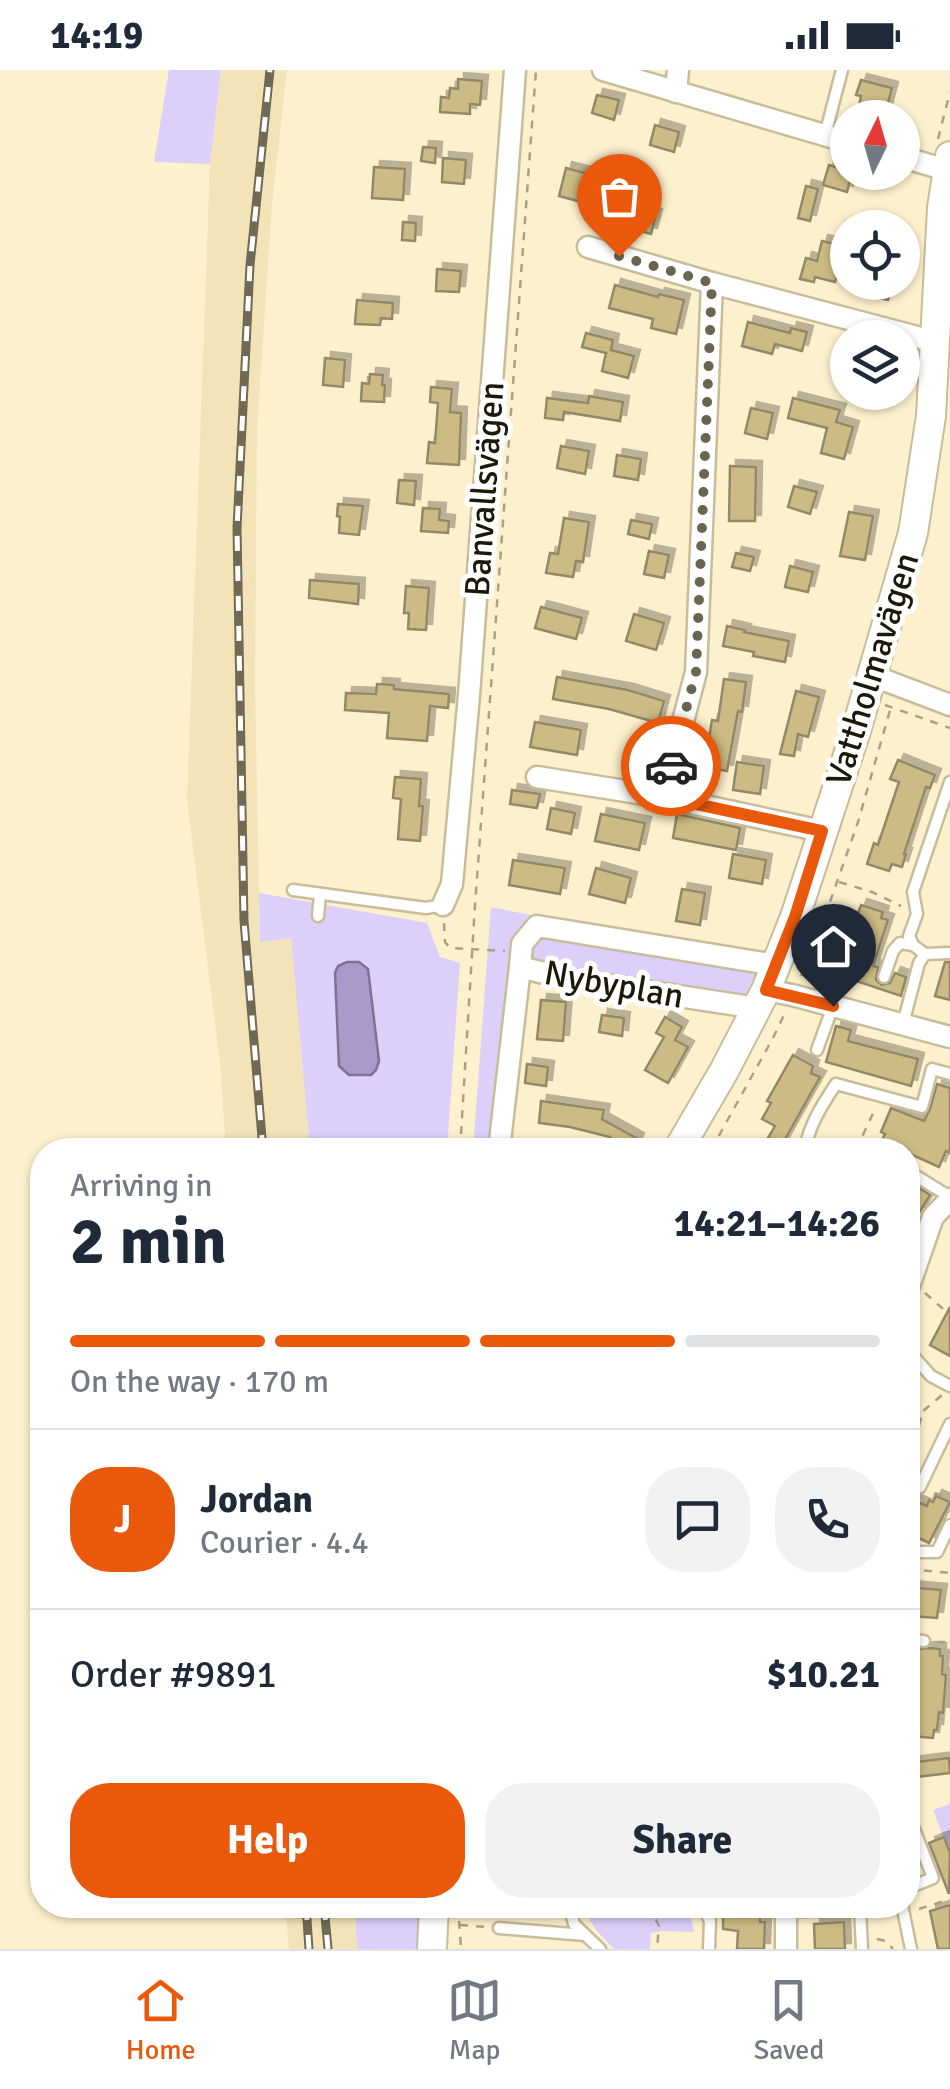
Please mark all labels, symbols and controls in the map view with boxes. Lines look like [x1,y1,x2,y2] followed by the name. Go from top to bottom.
[50,12,143,59] text: 14:19
[830,100,920,190] north arrow
[830,100,920,410] map controls
[577,154,662,257] pin
[592,169,647,224] icon: bag
[830,210,920,300] button: locate
[830,320,920,410] button: layers
[456,380,513,598] street label: Banvallsvägen
[817,547,928,791] street label: Vattholmavägen
[621,716,721,816] courier
[644,739,699,794] icon: car
[791,904,876,1007] pin
[806,919,861,974] icon: home
[541,951,687,1018] street label: Nybyplan
[70,1166,212,1205] text: Arriving in
[674,1200,880,1247] text: 14:21–14:26
[70,1202,227,1282] text: 2 min
[70,1362,329,1401] text: On the way · 170 m
[645,1467,750,1572] button: chat
[775,1467,880,1572] button: phone
[200,1476,313,1523] text: Jordan
[114,1496,131,1543] text: J
[200,1523,369,1562] text: Courier · 4.4
[70,1651,277,1698] text: Order #9891
[767,1651,880,1698] text: $10.21
[70,1783,465,1898] button: Help
[485,1783,880,1898] button: Share
[126,1973,196,2067] tab: Home
[447,1973,502,2067] tab: Map
[754,1973,824,2067] tab: Saved

